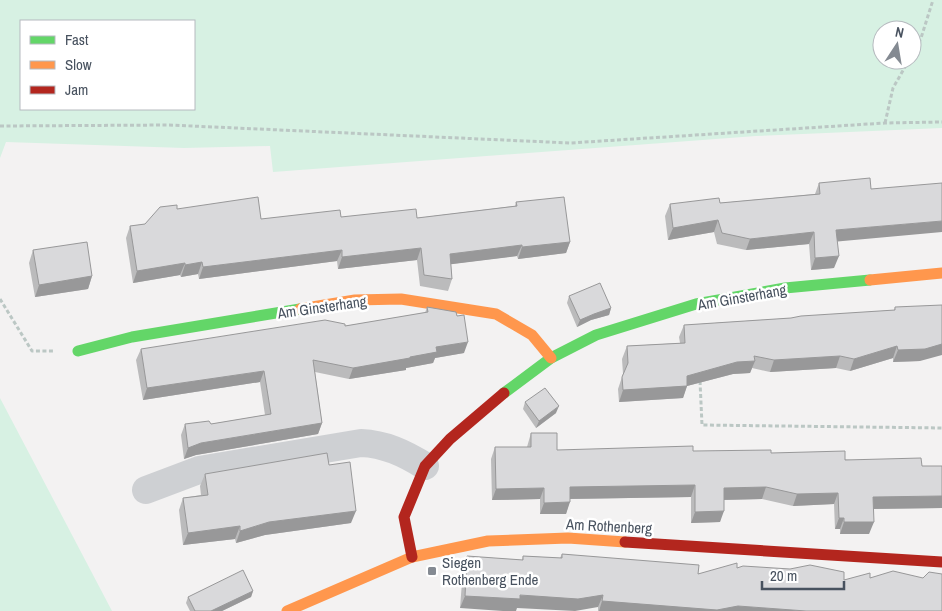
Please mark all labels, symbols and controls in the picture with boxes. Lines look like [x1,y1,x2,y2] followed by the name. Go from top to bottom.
[20,20,195,110] legend
[872,20,922,70] north arrow
[894,23,906,42] text: N
[65,29,89,50] text: Fast
[65,54,92,75] text: Slow
[65,79,88,100] text: Jam
[695,279,788,315] street label: Am Ginsterhang
[275,290,368,324] street label: Am Ginsterhang
[564,513,653,539] street label: Am Rothenberg
[442,552,539,590] place label: Siegen Rothenberg Ende
[762,558,844,590] scale bar
[426,565,438,577] marker: Siegen Rothenberg Ende
[770,565,797,586] text: 20 m

